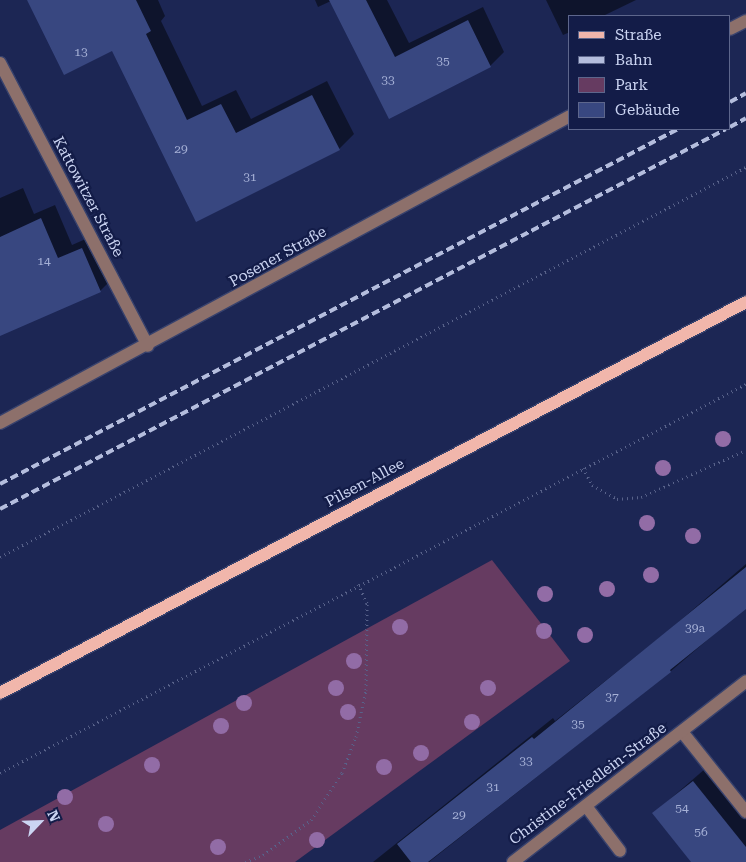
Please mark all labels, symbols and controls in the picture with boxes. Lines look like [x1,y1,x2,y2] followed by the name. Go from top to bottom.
[568,15,731,130] legend
[615,26,662,44] text: Straße
[74,46,88,60] house number: 13
[615,51,652,69] text: Bahn
[436,55,450,69] house number: 35
[381,74,395,88] house number: 33
[615,76,648,94] text: Park
[615,101,680,119] text: Gebäude
[49,134,127,260] street label: Kattowitzer Straße
[174,143,188,157] house number: 29
[243,171,257,185] house number: 31
[226,223,330,291] street label: Posener Straße
[37,255,51,269] house number: 14
[323,455,407,511] street label: Pilsen-Allee
[685,622,705,636] house number: 39a
[605,691,619,705] house number: 37
[571,718,585,732] house number: 35
[506,719,670,849] street label: Christine-Friedlein-Straße
[519,755,533,769] house number: 33
[486,781,500,795] house number: 31
[15,797,65,847] north arrow
[675,802,689,816] house number: 54
[44,808,63,824] text: N
[452,809,466,823] house number: 29
[694,826,708,840] house number: 56

